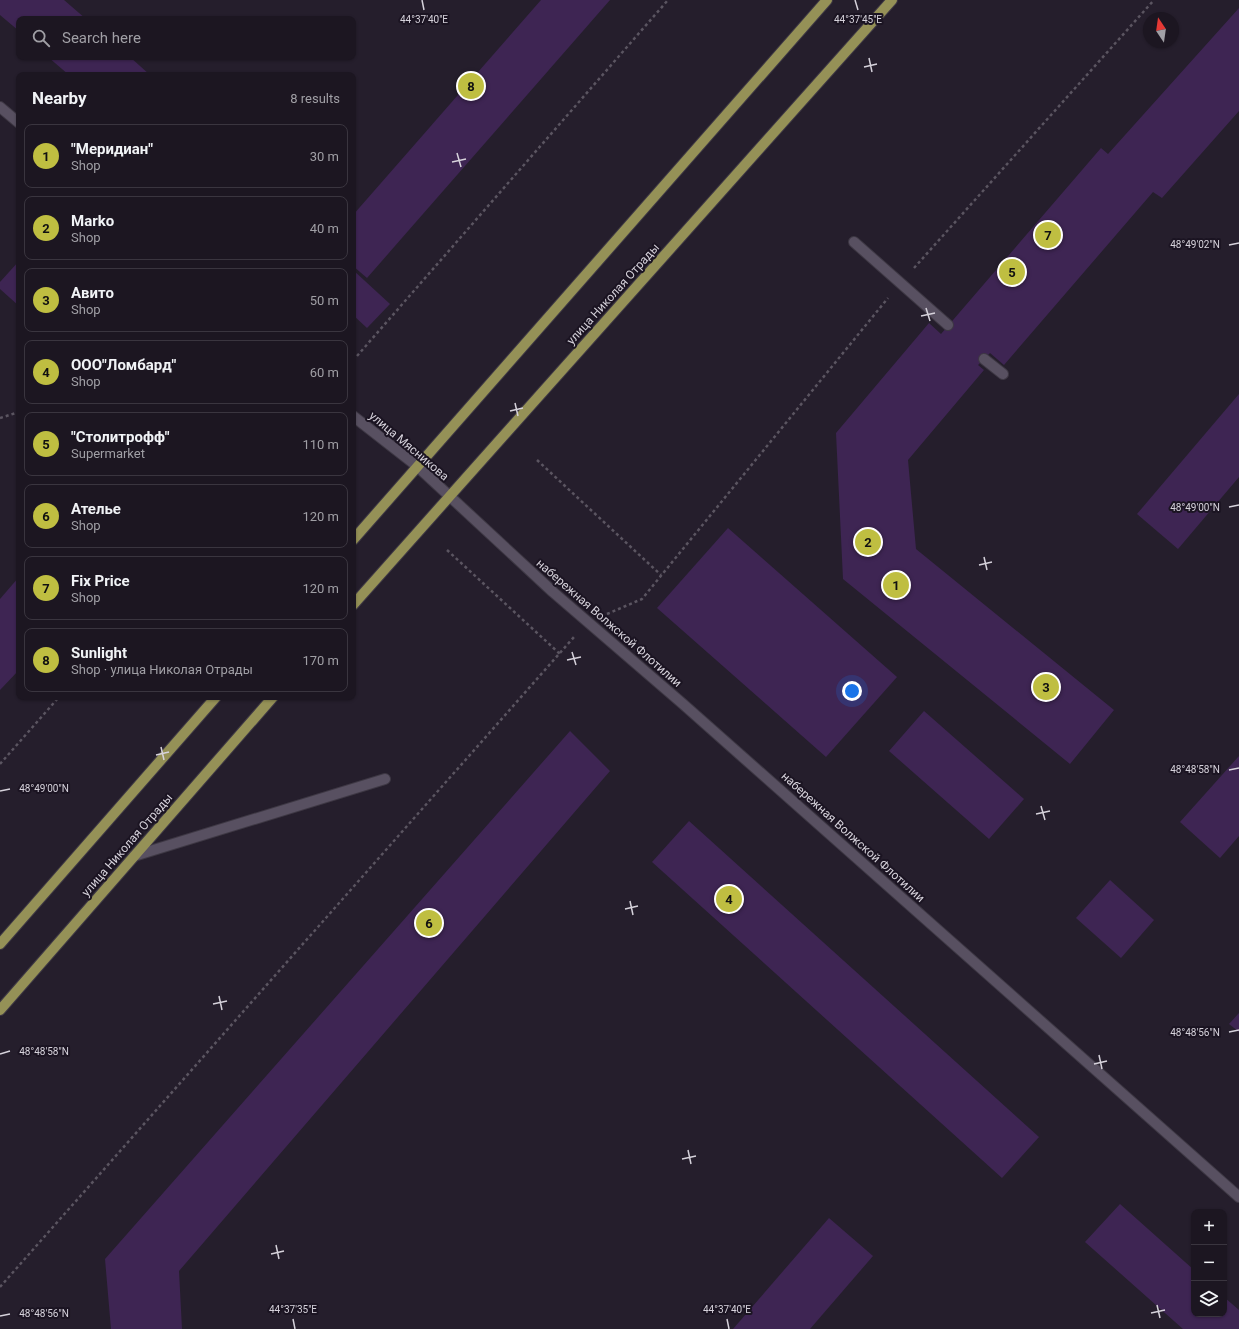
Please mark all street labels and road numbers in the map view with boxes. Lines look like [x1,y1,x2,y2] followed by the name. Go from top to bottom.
[564,240,662,348] street label: улица Николая Отрады
[366,409,452,483] street label: улица Мясникова
[534,556,685,690] street label: набережная Волжской Флотилии
[779,769,928,905] street label: набережная Волжской Флотилии
[79,791,175,899] street label: улица Николая Отрады

